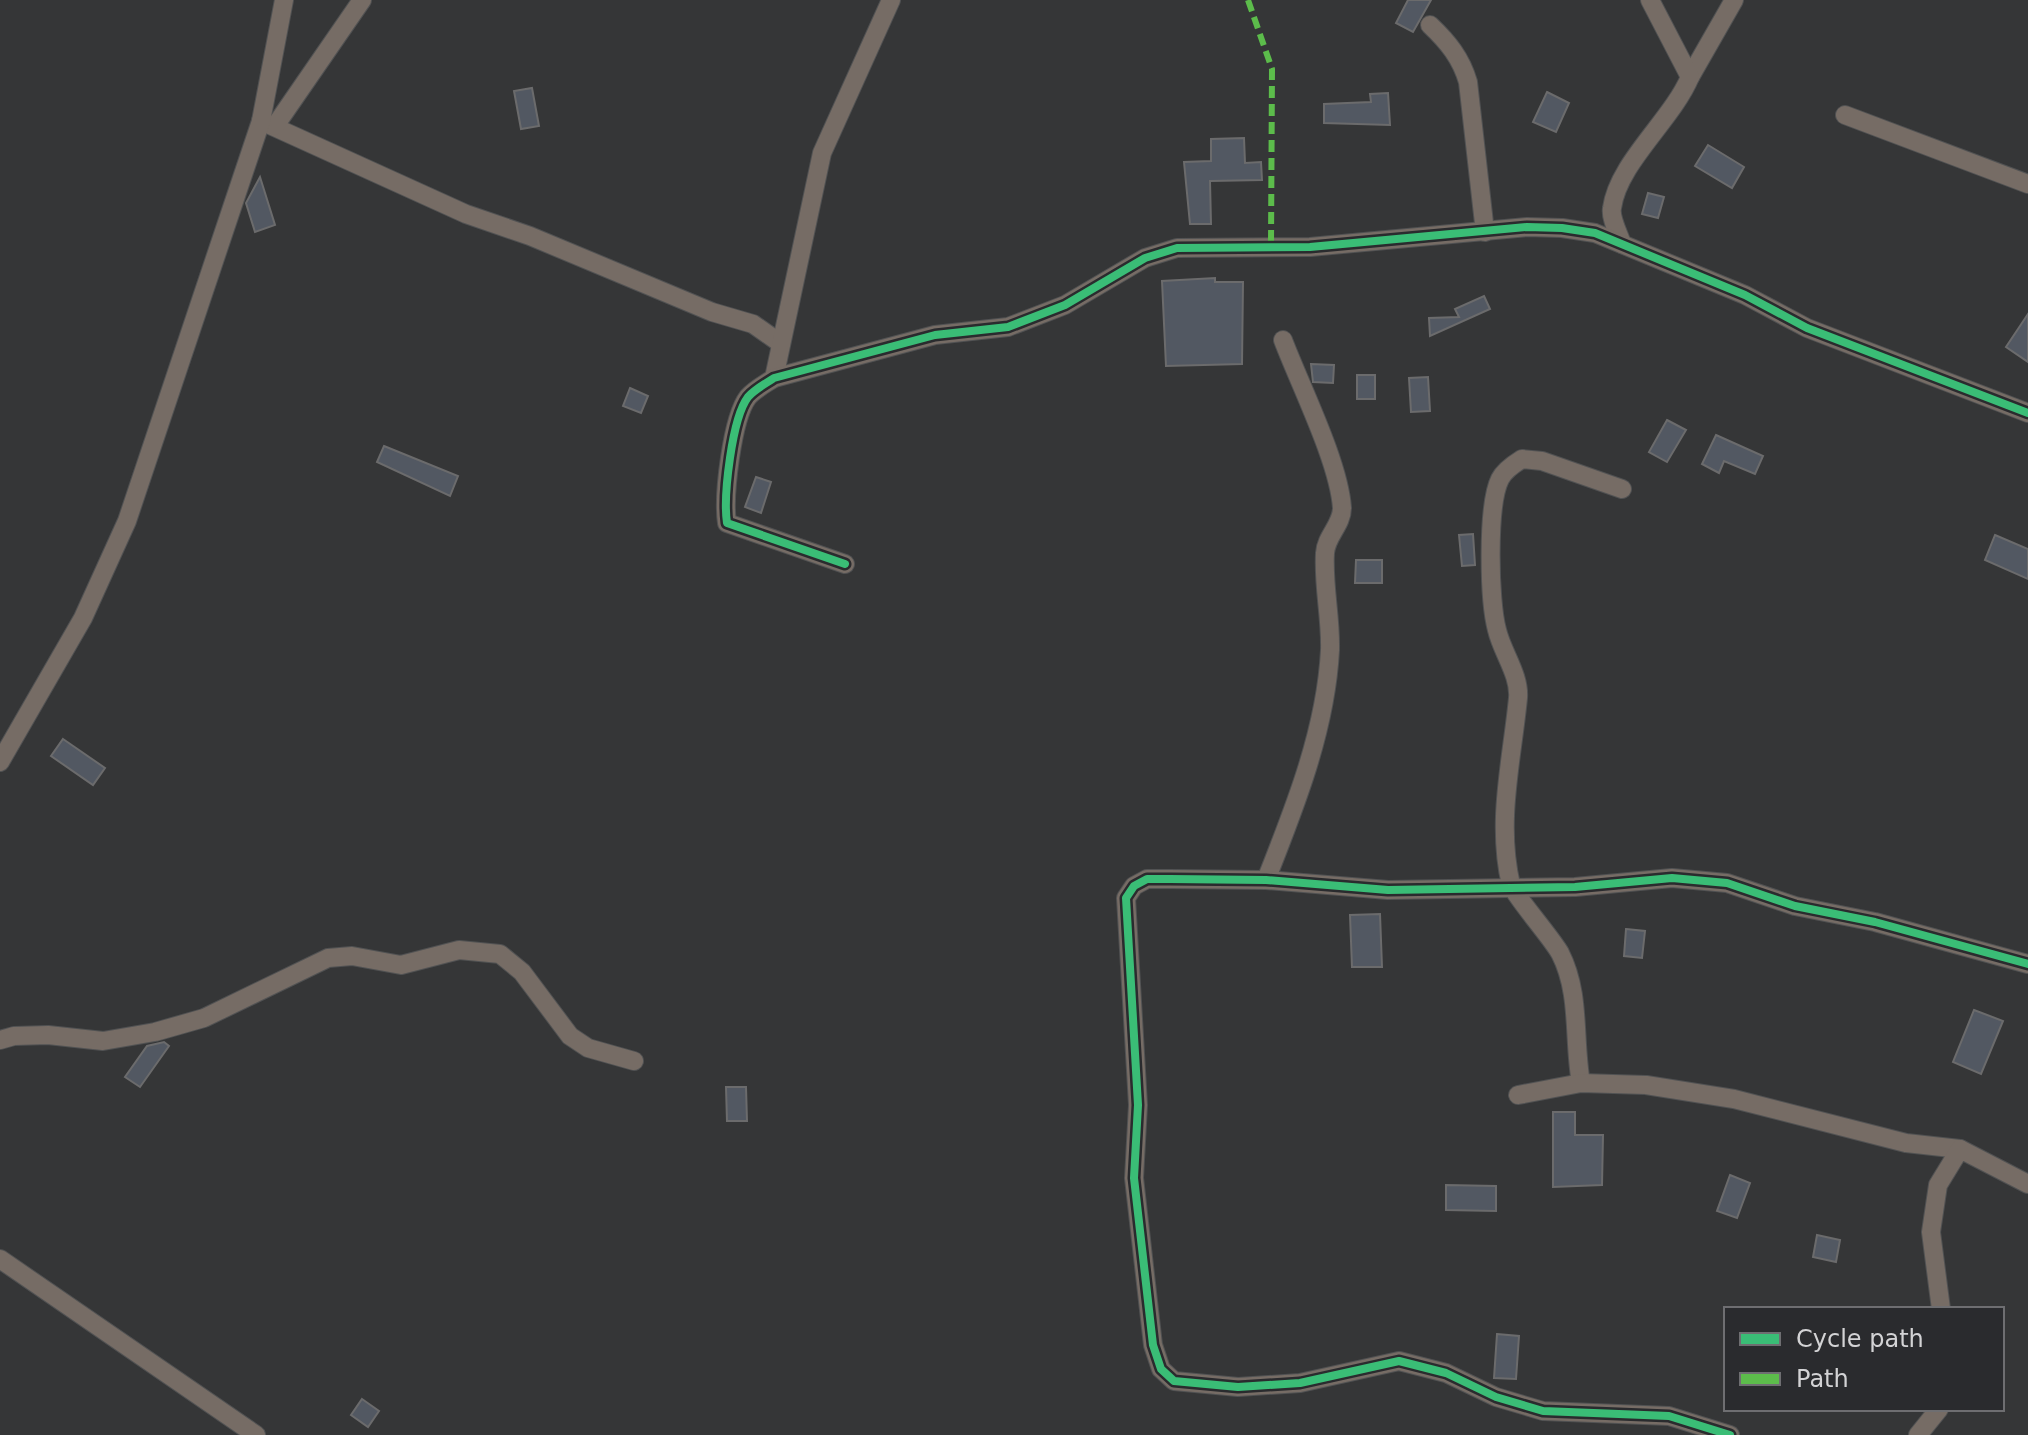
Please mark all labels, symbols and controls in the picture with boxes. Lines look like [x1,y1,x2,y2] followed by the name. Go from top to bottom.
[1724,1307,2004,1411] legend
[1796,1325,1924,1353] text: Cycle path
[1796,1365,1849,1393] text: Path

